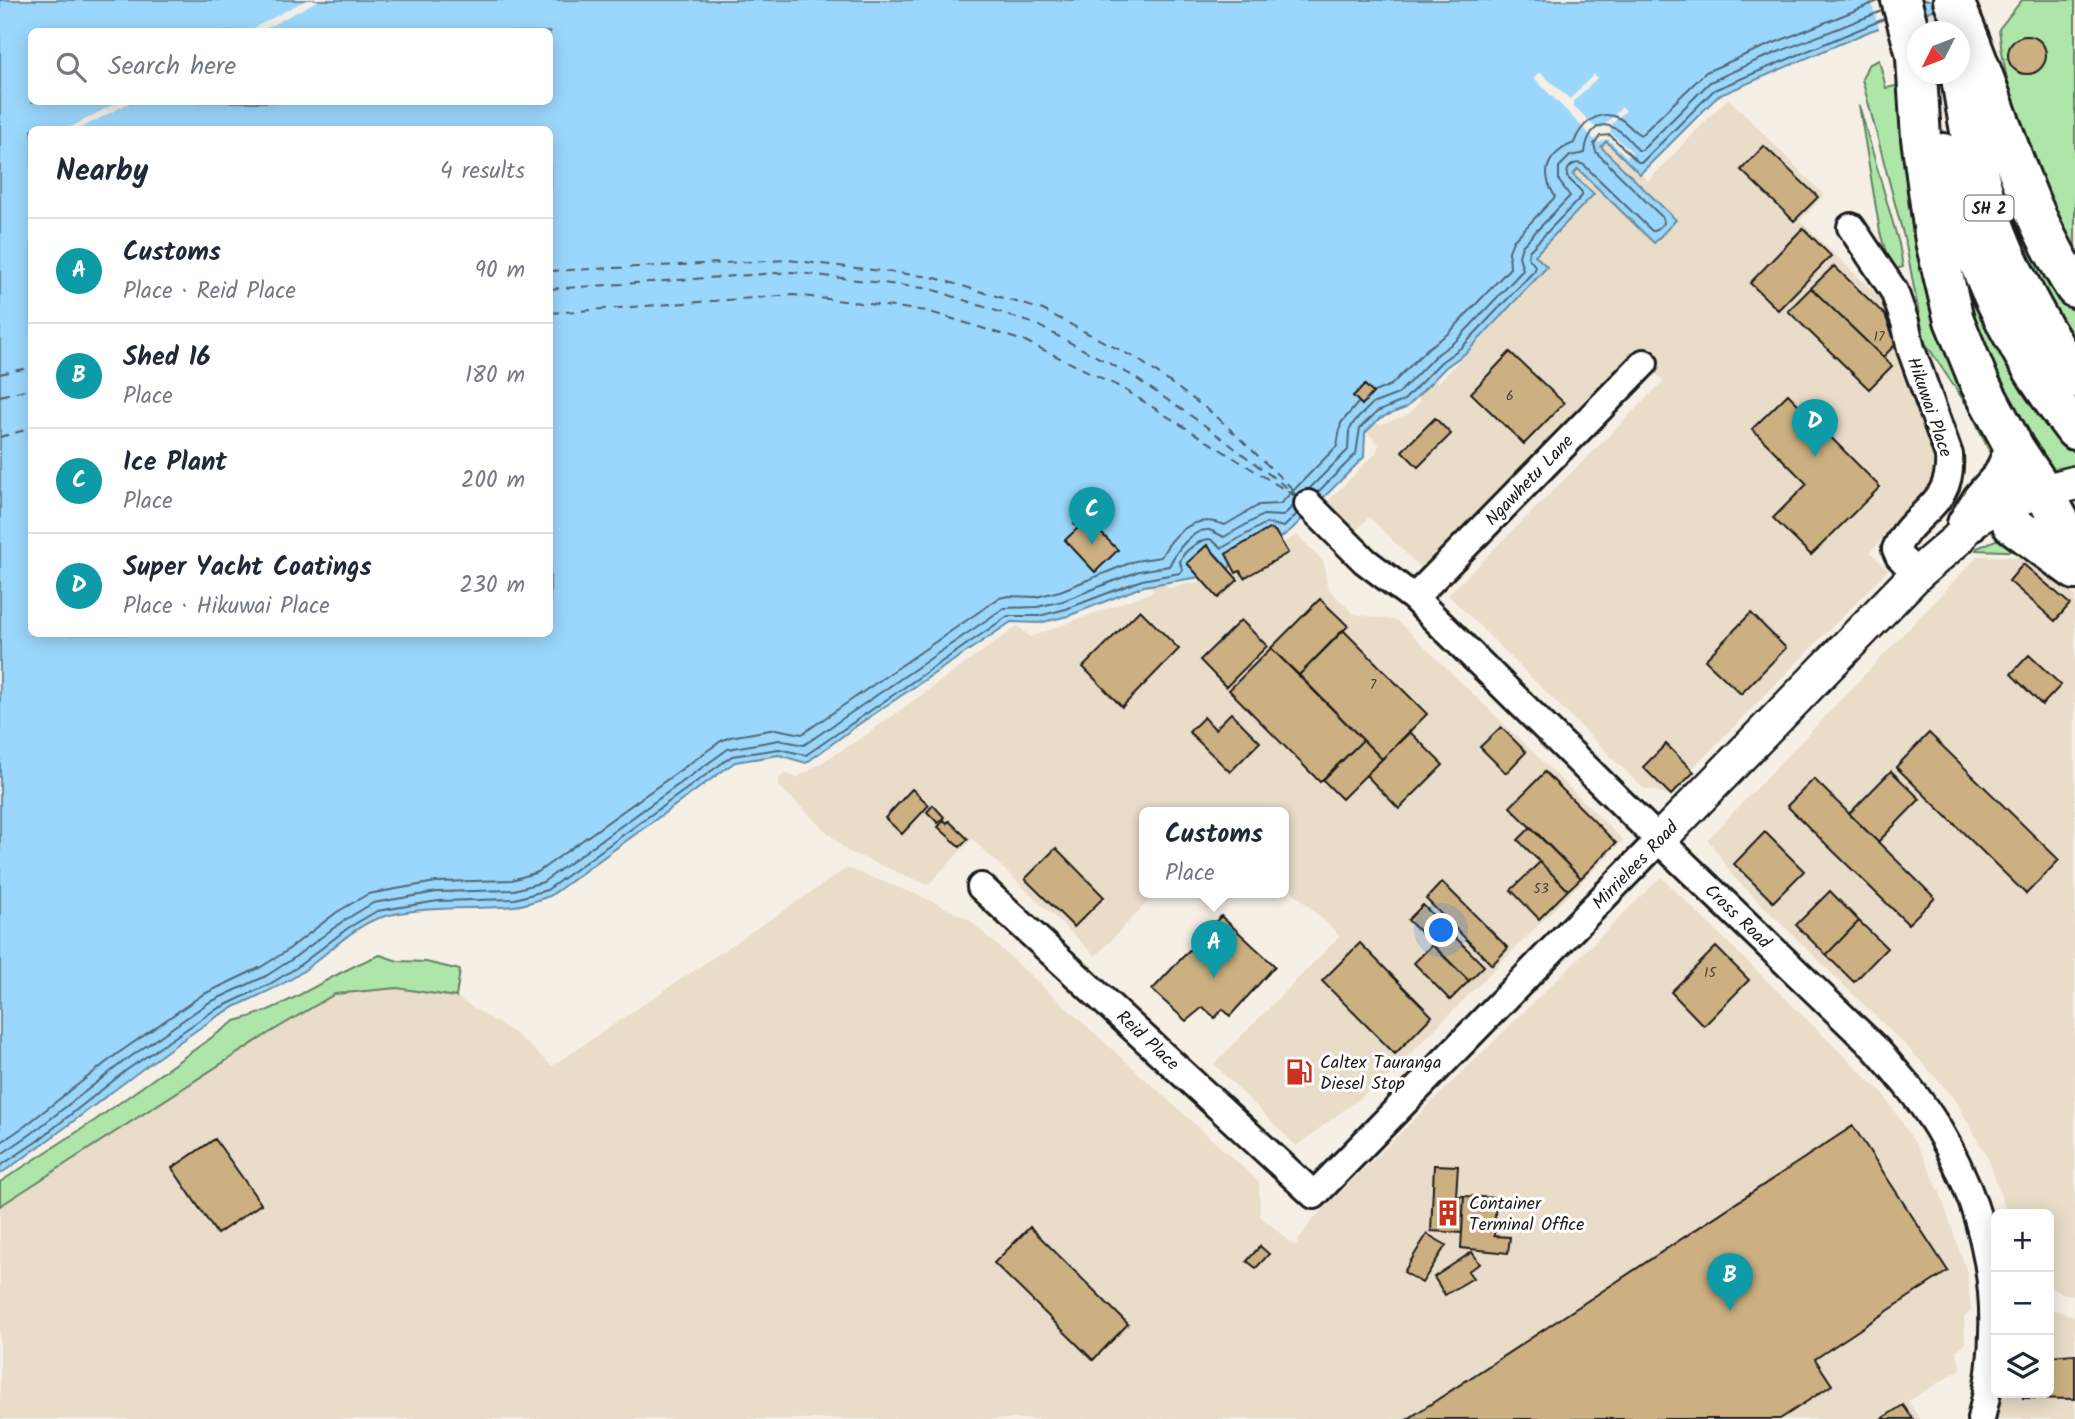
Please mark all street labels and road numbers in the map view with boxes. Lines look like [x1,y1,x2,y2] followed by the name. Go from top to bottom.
[1965,196,2014,220] road number: SH 2
[1898,353,1959,461] street label: Hikuwai Place
[1479,429,1581,534] street label: Ngawhetu Lane
[1586,814,1687,917] street label: Mirrielees Road
[1697,878,1778,957] street label: Cross Road
[1109,1004,1185,1078] street label: Reid Place

